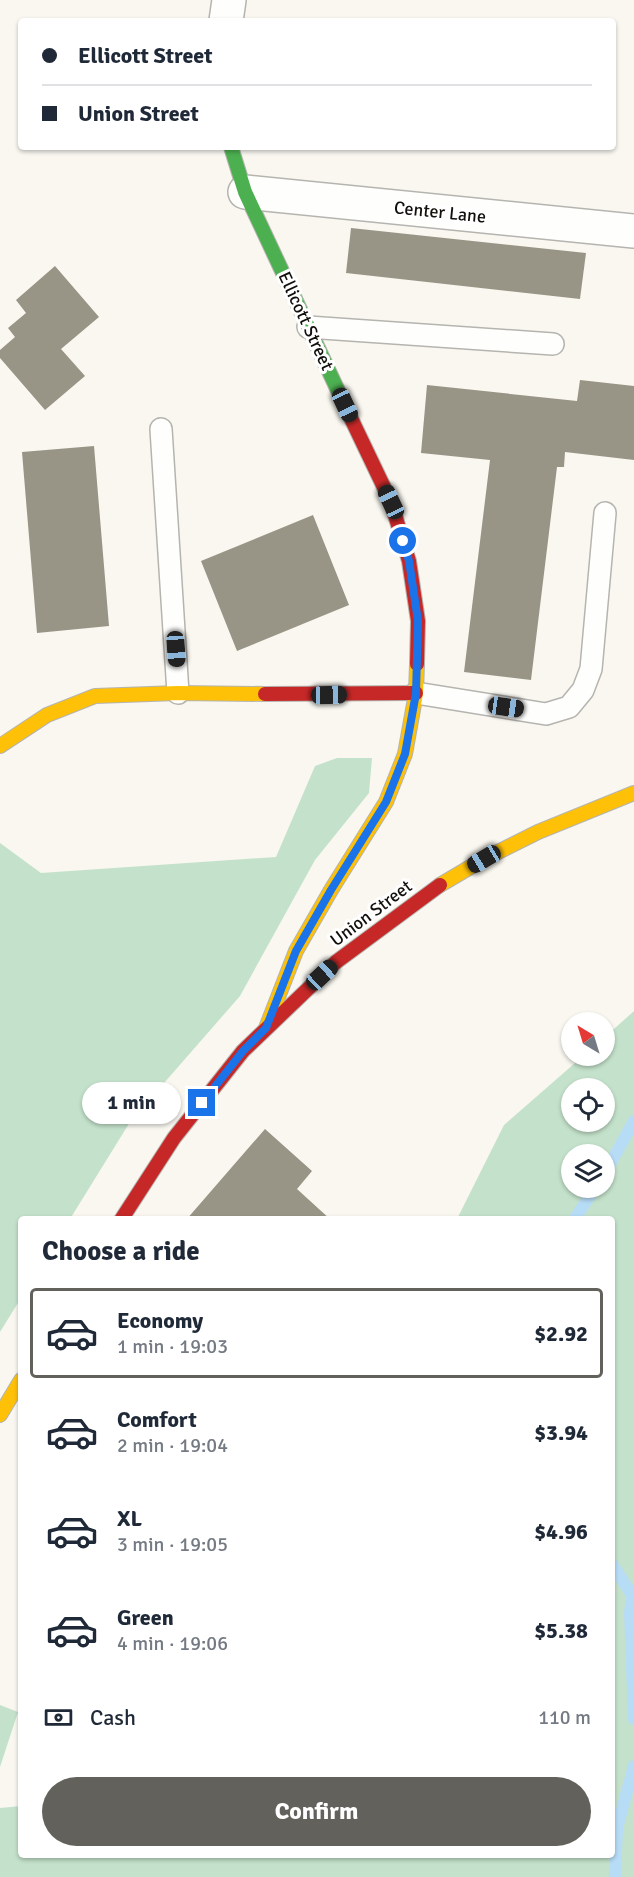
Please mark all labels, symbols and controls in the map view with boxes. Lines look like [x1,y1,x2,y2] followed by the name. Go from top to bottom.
[78,42,213,69] text: Ellicott Street
[78,100,199,127] text: Union Street
[393,196,487,228] street label: Center Lane
[274,268,338,374] street label: Ellicott Street
[329,385,361,425] car
[375,482,407,522] car
[389,527,416,554] route start
[166,630,186,668] car
[311,686,347,704] car
[487,696,525,718] car
[464,842,504,876] car
[326,875,416,951] street label: Union Street
[303,956,341,994] car
[561,1012,615,1066] north arrow
[561,1012,615,1198] map controls
[561,1078,615,1132] button: locate
[82,1082,181,1124] callout: 1 min
[188,1089,215,1116] route end
[107,1090,156,1115] text: 1 min
[561,1144,615,1198] button: layers
[42,1235,200,1268] text: Choose a ride
[45,1306,99,1360] icon: car
[117,1307,203,1334] text: Economy
[534,1320,588,1347] text: $2.92
[117,1334,228,1359] text: 1 min · 19:03
[45,1405,99,1459] icon: car
[117,1406,197,1433] text: Comfort
[534,1419,588,1446] text: $3.94
[117,1433,228,1458] text: 2 min · 19:04
[45,1504,99,1558] icon: car
[117,1505,142,1532] text: XL
[534,1518,588,1545] text: $4.96
[117,1532,228,1557] text: 3 min · 19:05
[45,1603,99,1657] icon: car
[117,1604,174,1631] text: Green
[534,1617,588,1644] text: $5.38
[117,1631,228,1656] text: 4 min · 19:06
[42,1701,75,1734] icon: cash
[90,1704,136,1731] text: Cash
[538,1705,591,1730] text: 110 m
[42,1777,591,1846] button: Confirm

